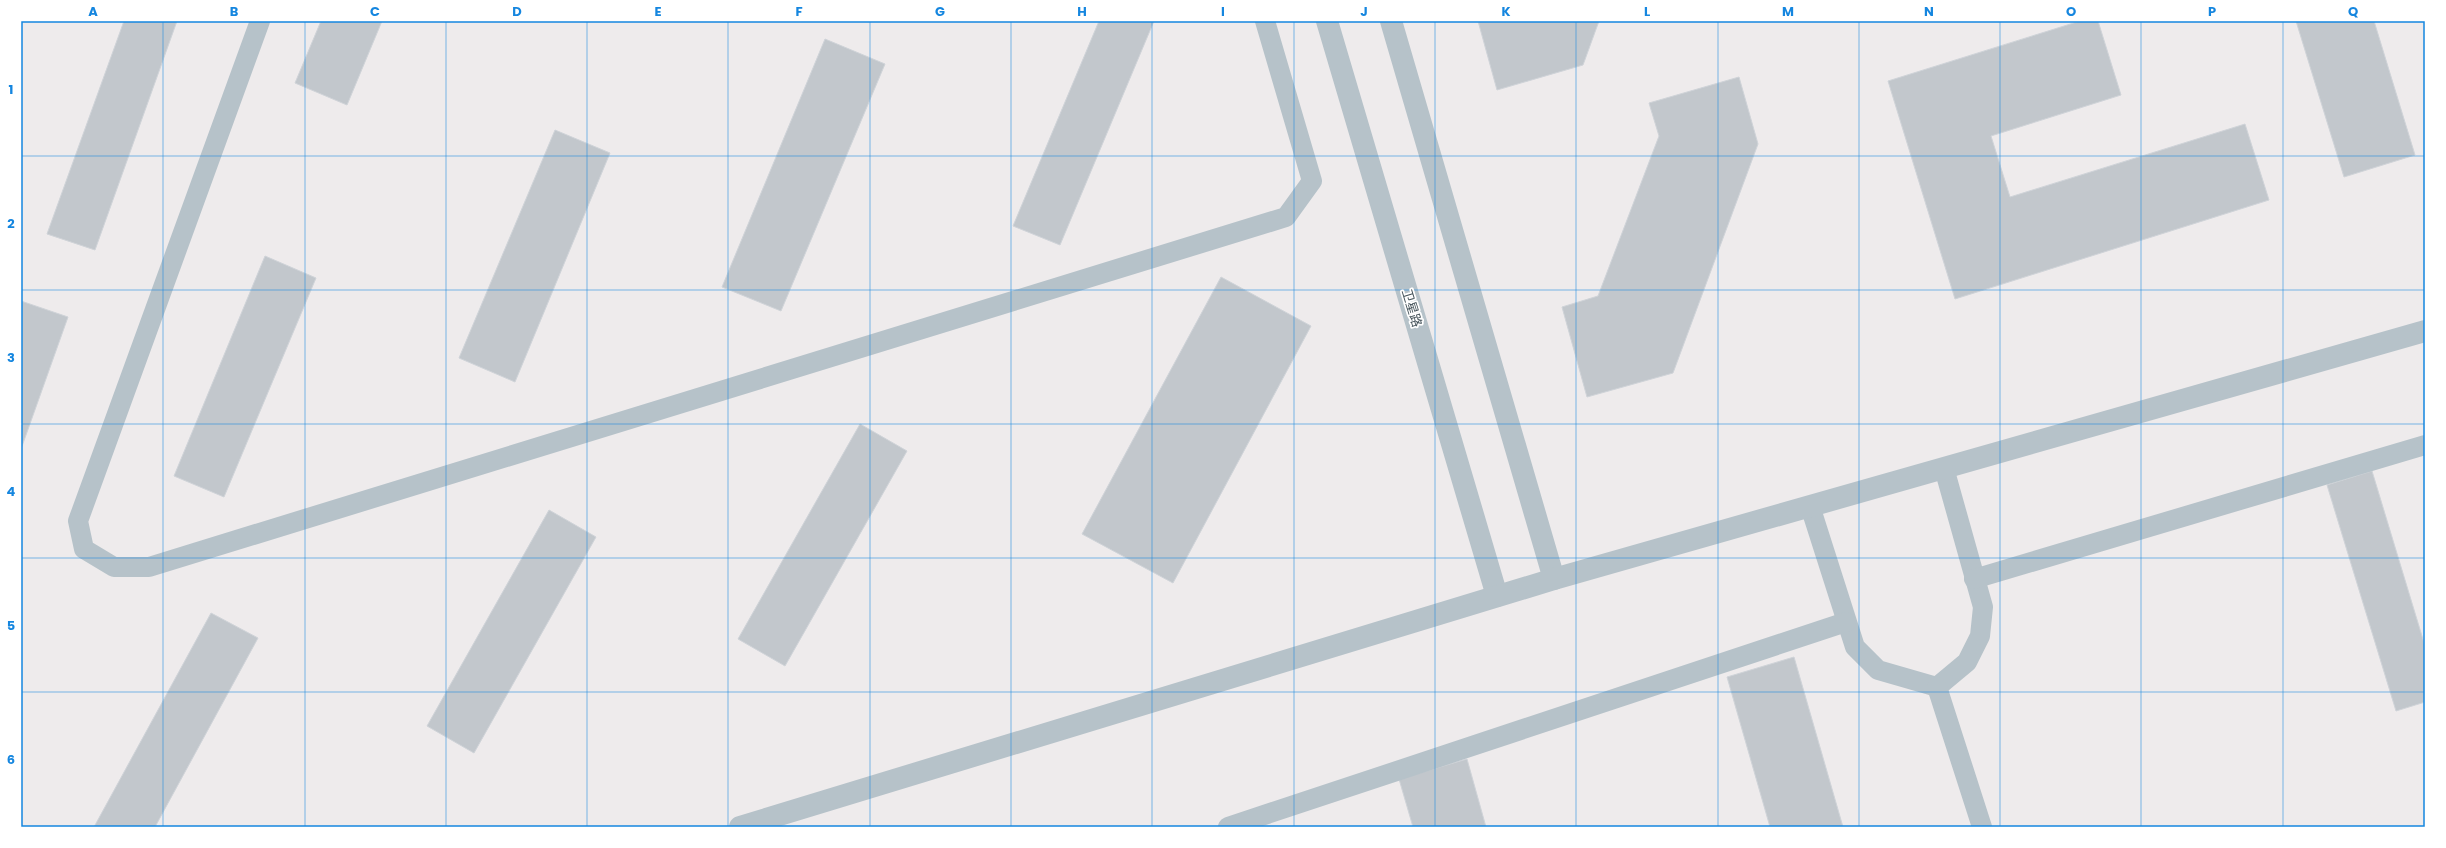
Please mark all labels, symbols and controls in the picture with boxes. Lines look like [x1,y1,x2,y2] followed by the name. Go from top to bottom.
[88,2,98,21] text: A
[230,2,239,21] text: B
[370,2,380,21] text: C
[512,2,522,21] text: D
[654,2,662,21] text: E
[795,2,803,21] text: F
[935,2,945,21] text: G
[1077,2,1087,21] text: H
[1221,2,1225,21] text: I
[1360,2,1368,21] text: J
[1501,2,1511,21] text: K
[1644,2,1650,21] text: L
[1782,2,1794,21] text: M
[1924,2,1934,21] text: N
[2066,2,2076,21] text: O
[2208,2,2216,21] text: P
[2348,2,2358,21] text: Q
[9,80,13,99] text: 1
[7,214,15,233] text: 2
[1397,287,1427,329] street label: 卫星路
[7,348,15,367] text: 3
[7,482,16,501] text: 4
[7,616,15,635] text: 5
[7,750,15,769] text: 6

